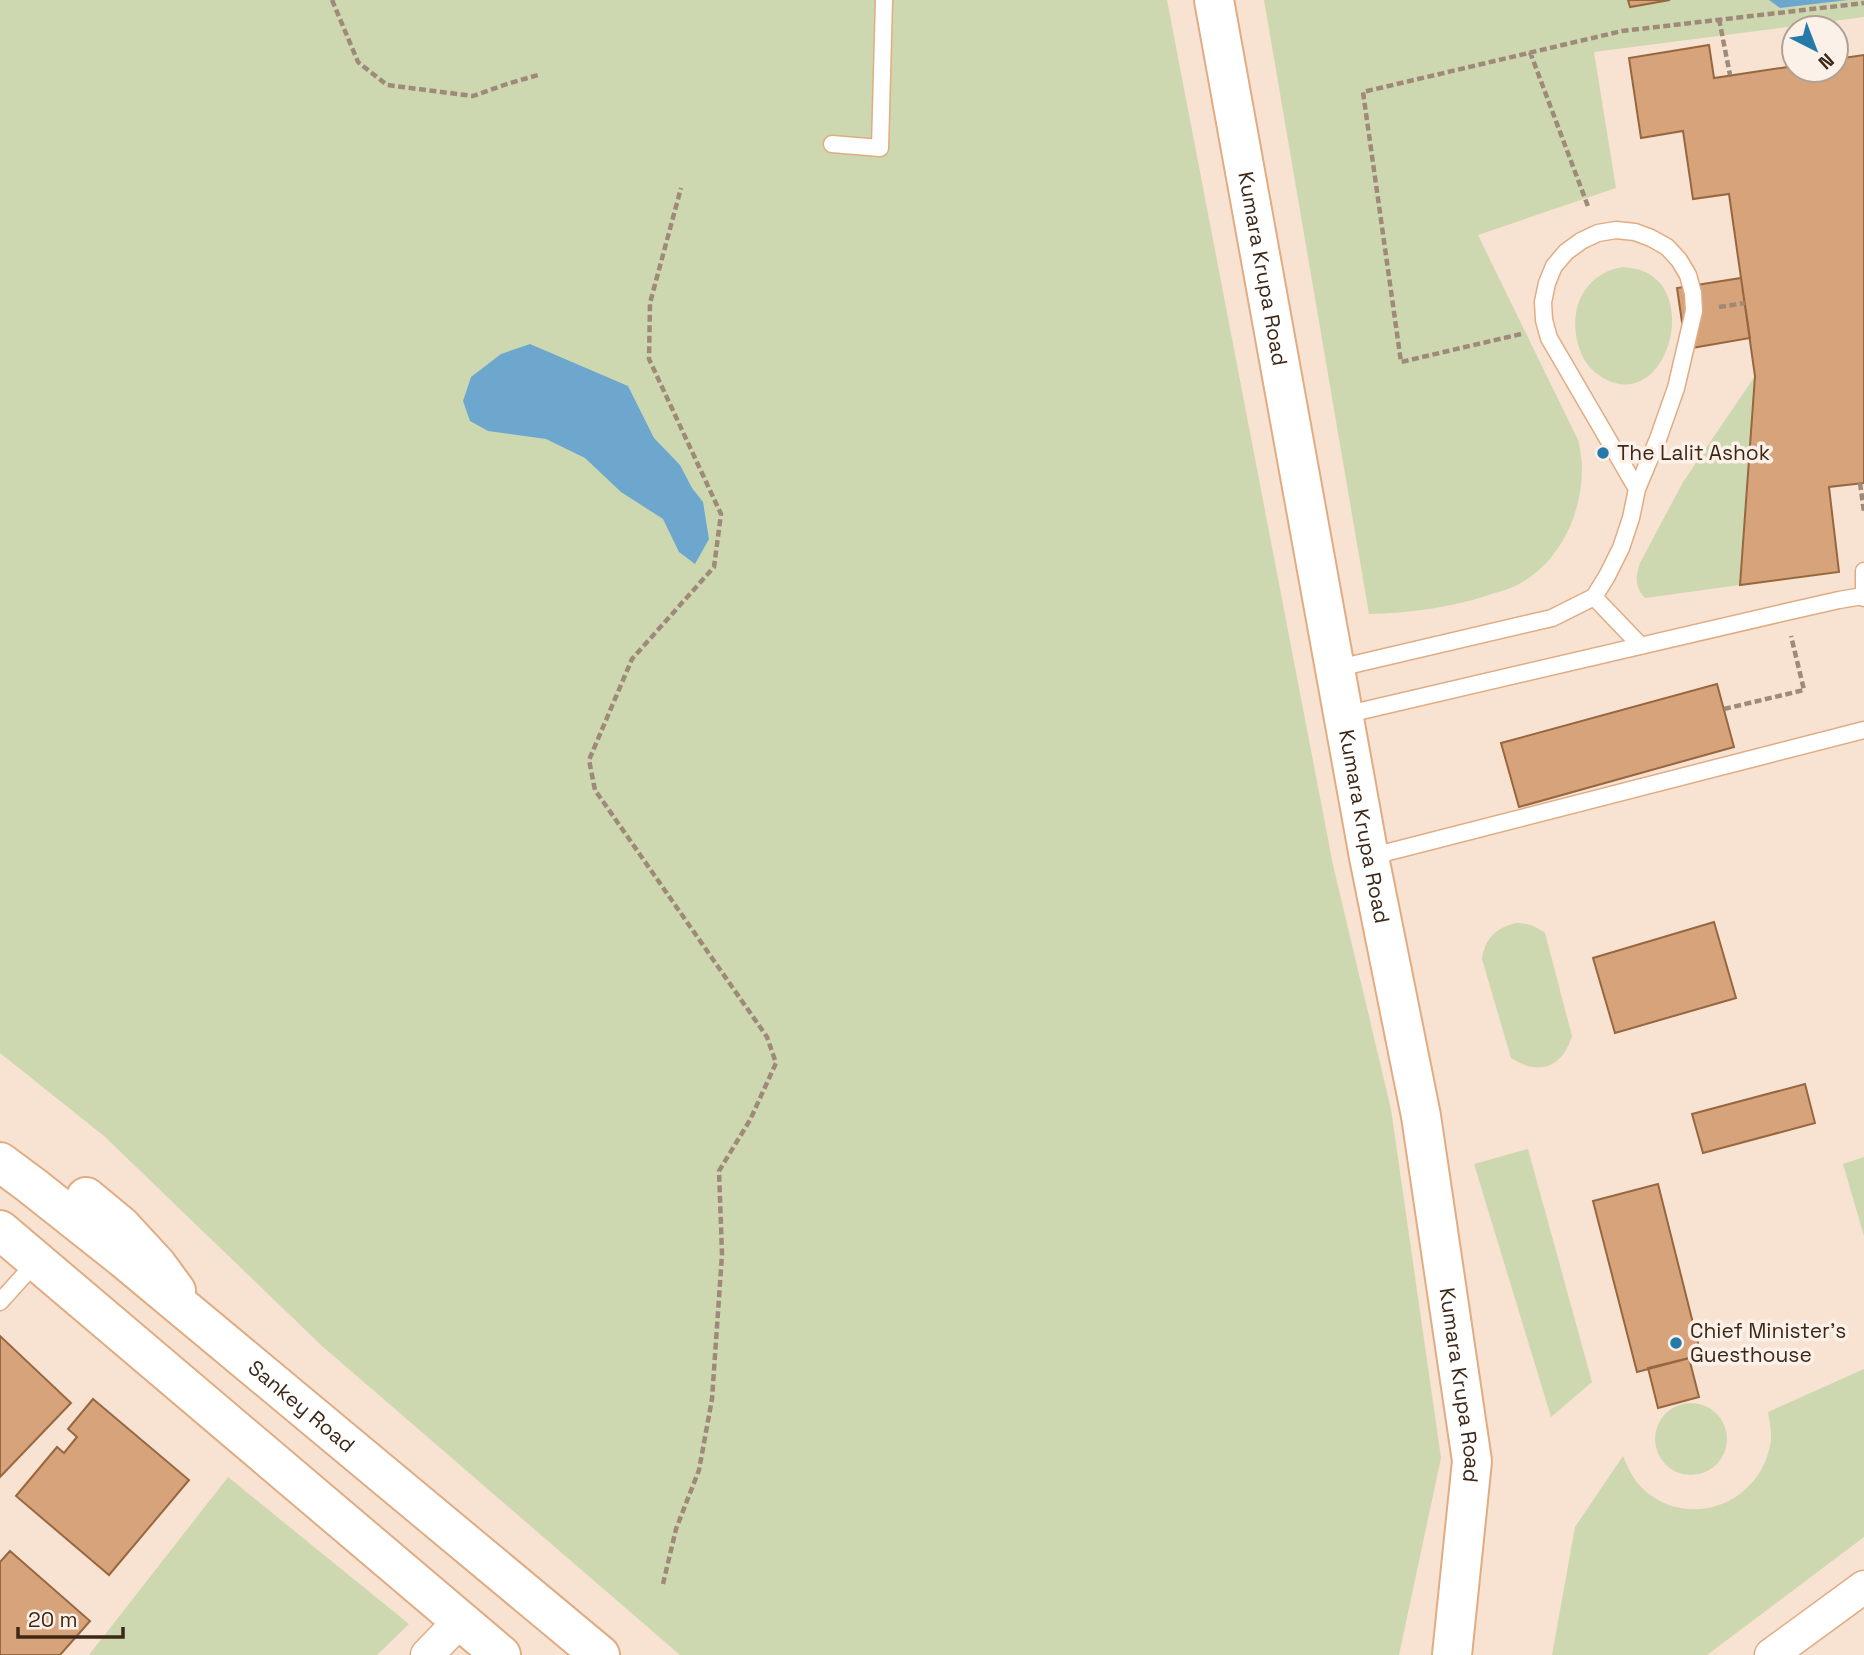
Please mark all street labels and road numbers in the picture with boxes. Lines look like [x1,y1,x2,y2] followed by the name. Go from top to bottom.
[1232,169,1294,368] street label: Kumara Krupa Road
[1333,727,1396,926] street label: Kumara Krupa Road
[1434,1286,1486,1484] street label: Kumara Krupa Road
[243,1354,361,1458] street label: Sankey Road

